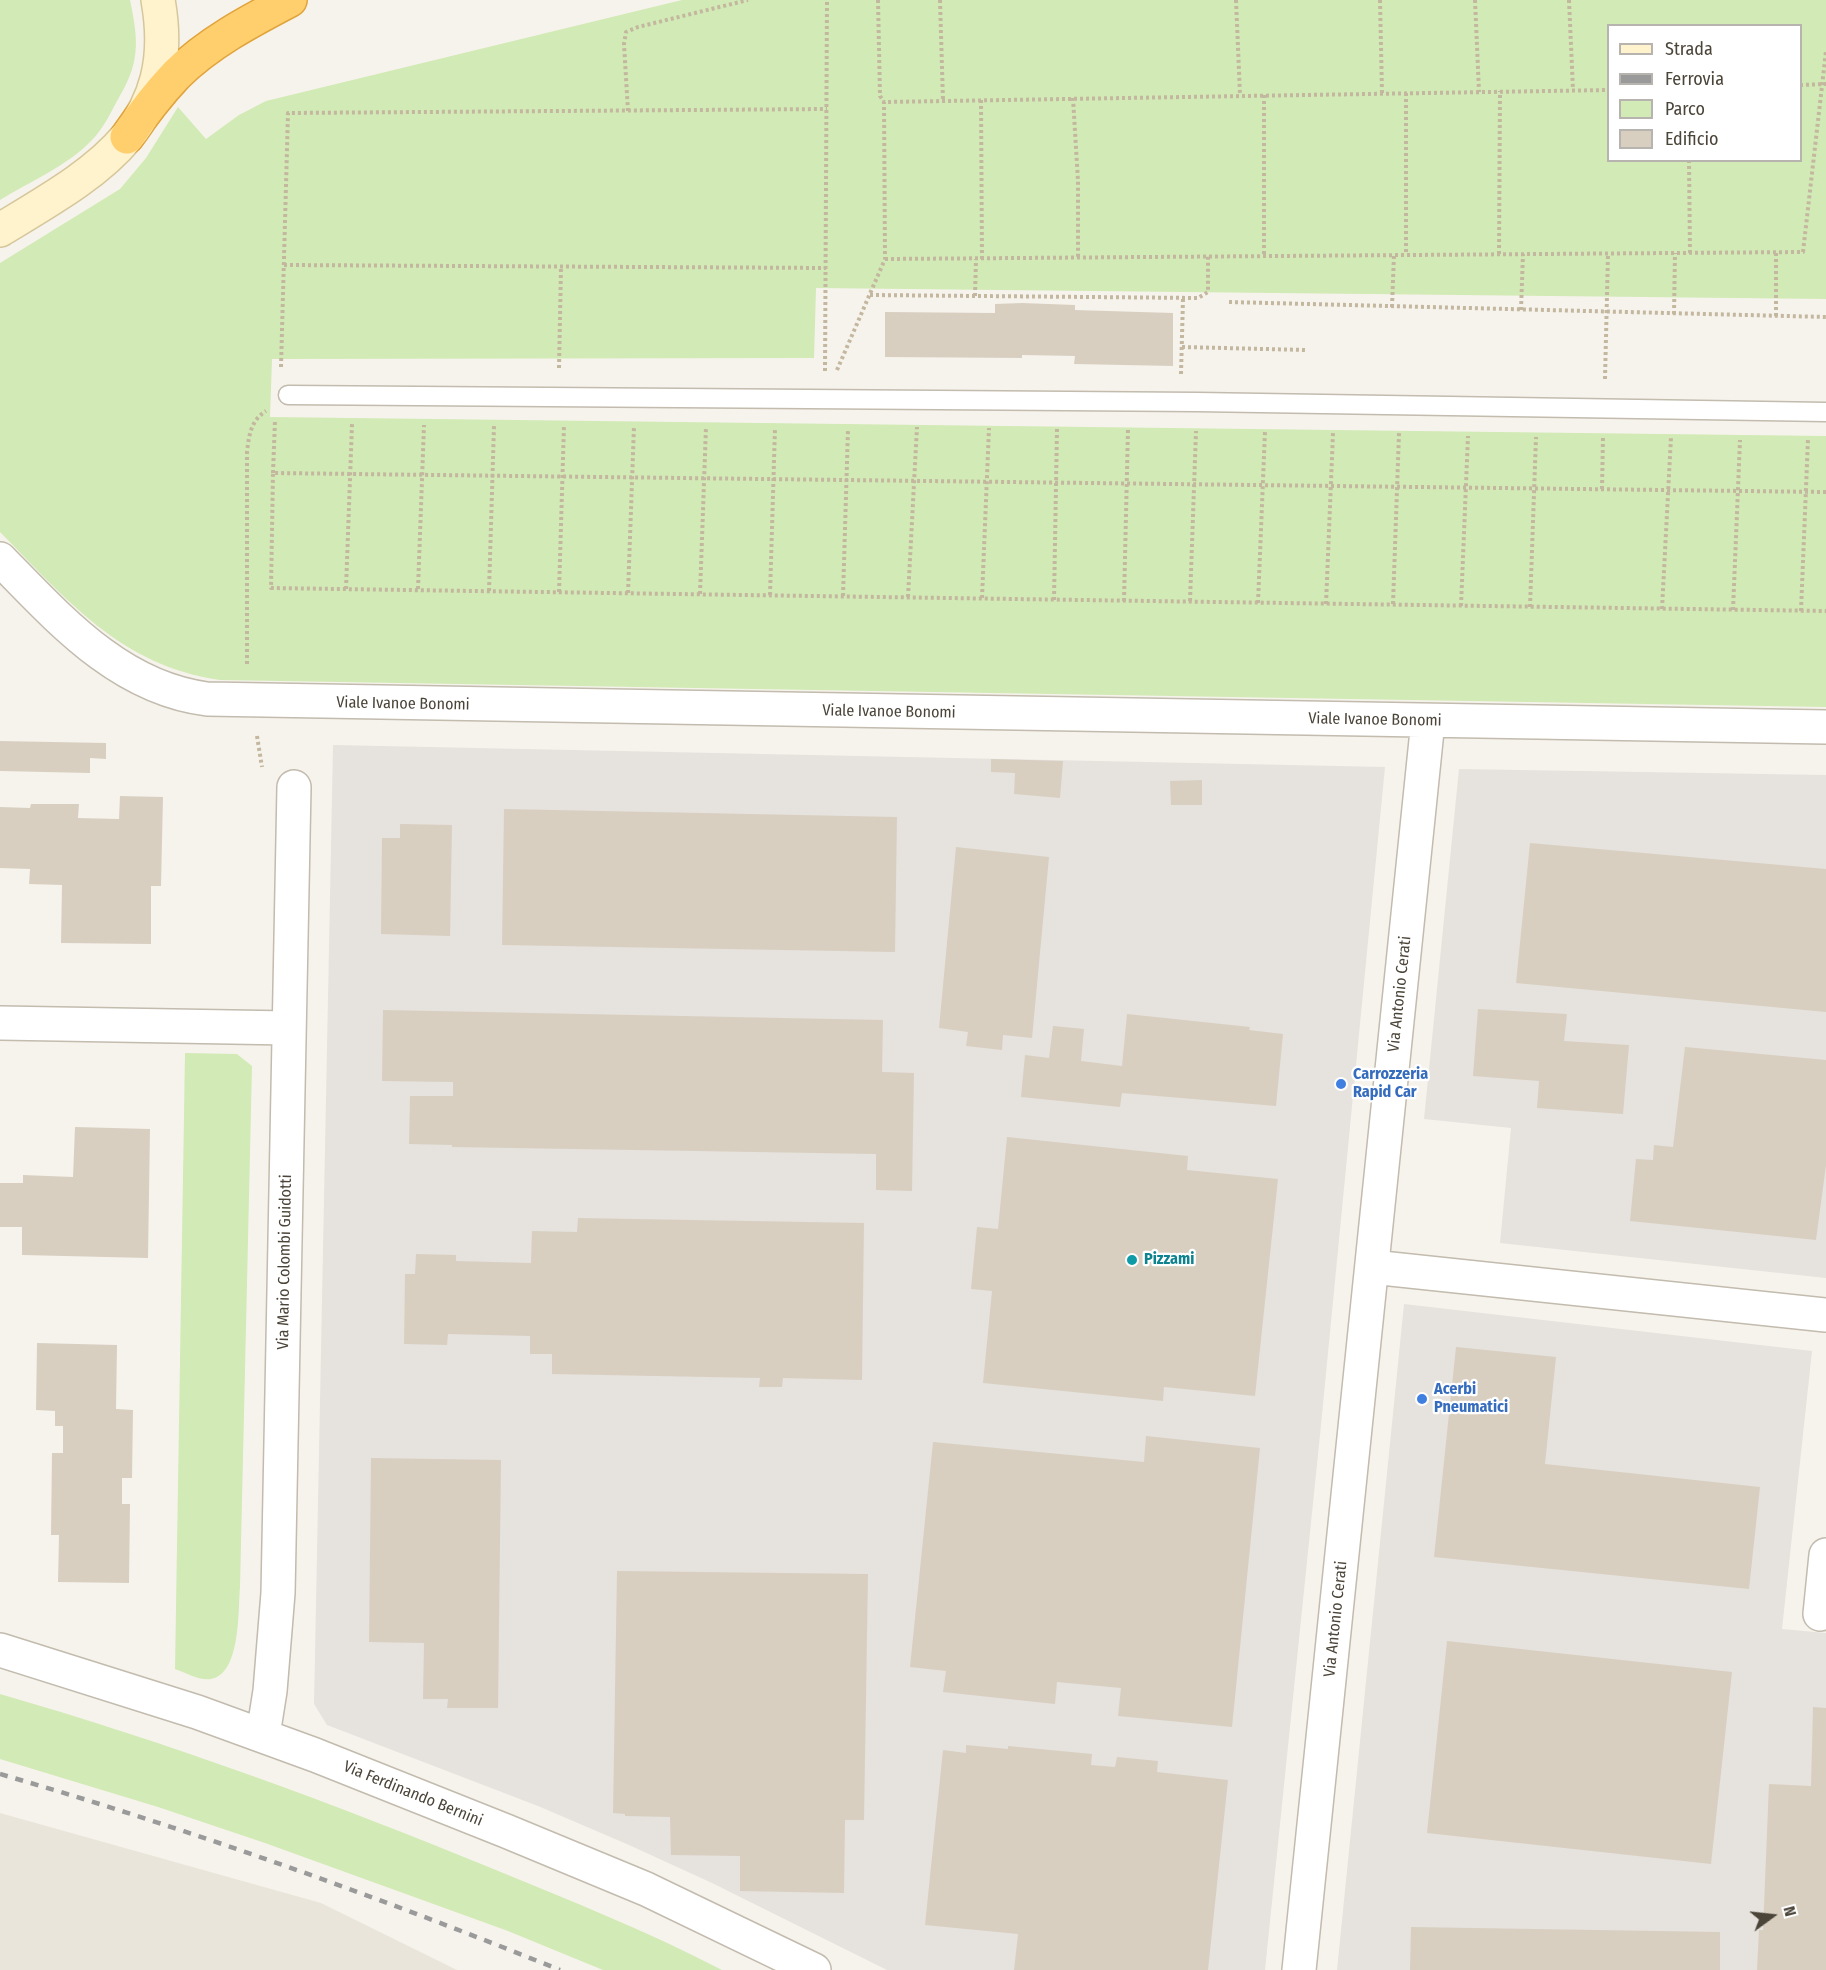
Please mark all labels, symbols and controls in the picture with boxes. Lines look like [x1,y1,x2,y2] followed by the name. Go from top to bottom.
[1607,24,1802,162] legend
[1665,38,1713,60] text: Strada
[1665,68,1724,90] text: Ferrovia
[1665,98,1705,120] text: Parco
[1665,128,1718,150] text: Edificio
[336,693,470,715] street label: Viale Ivanoe Bonomi
[822,701,956,723] street label: Viale Ivanoe Bonomi
[1308,709,1442,731] street label: Viale Ivanoe Bonomi
[1384,935,1416,1053] street label: Via Antonio Cerati
[1353,1065,1428,1103] place label: Carrozzeria Rapid Car
[1334,1077,1348,1091] marker: Carrozzeria Rapid Car
[274,1174,296,1350] street label: Via Mario Colombi Guidotti
[1144,1250,1194,1270] place label: Pizzami
[1125,1253,1139,1267] marker: Pizzami
[1434,1380,1508,1418] place label: Acerbi Pneumatici
[1415,1392,1429,1406] marker: Acerbi Pneumatici
[1320,1560,1352,1678] street label: Via Antonio Cerati
[341,1757,485,1831] street label: Via Ferdinando Bernini
[1742,1886,1802,1946] north arrow
[1779,1904,1800,1918] text: N

